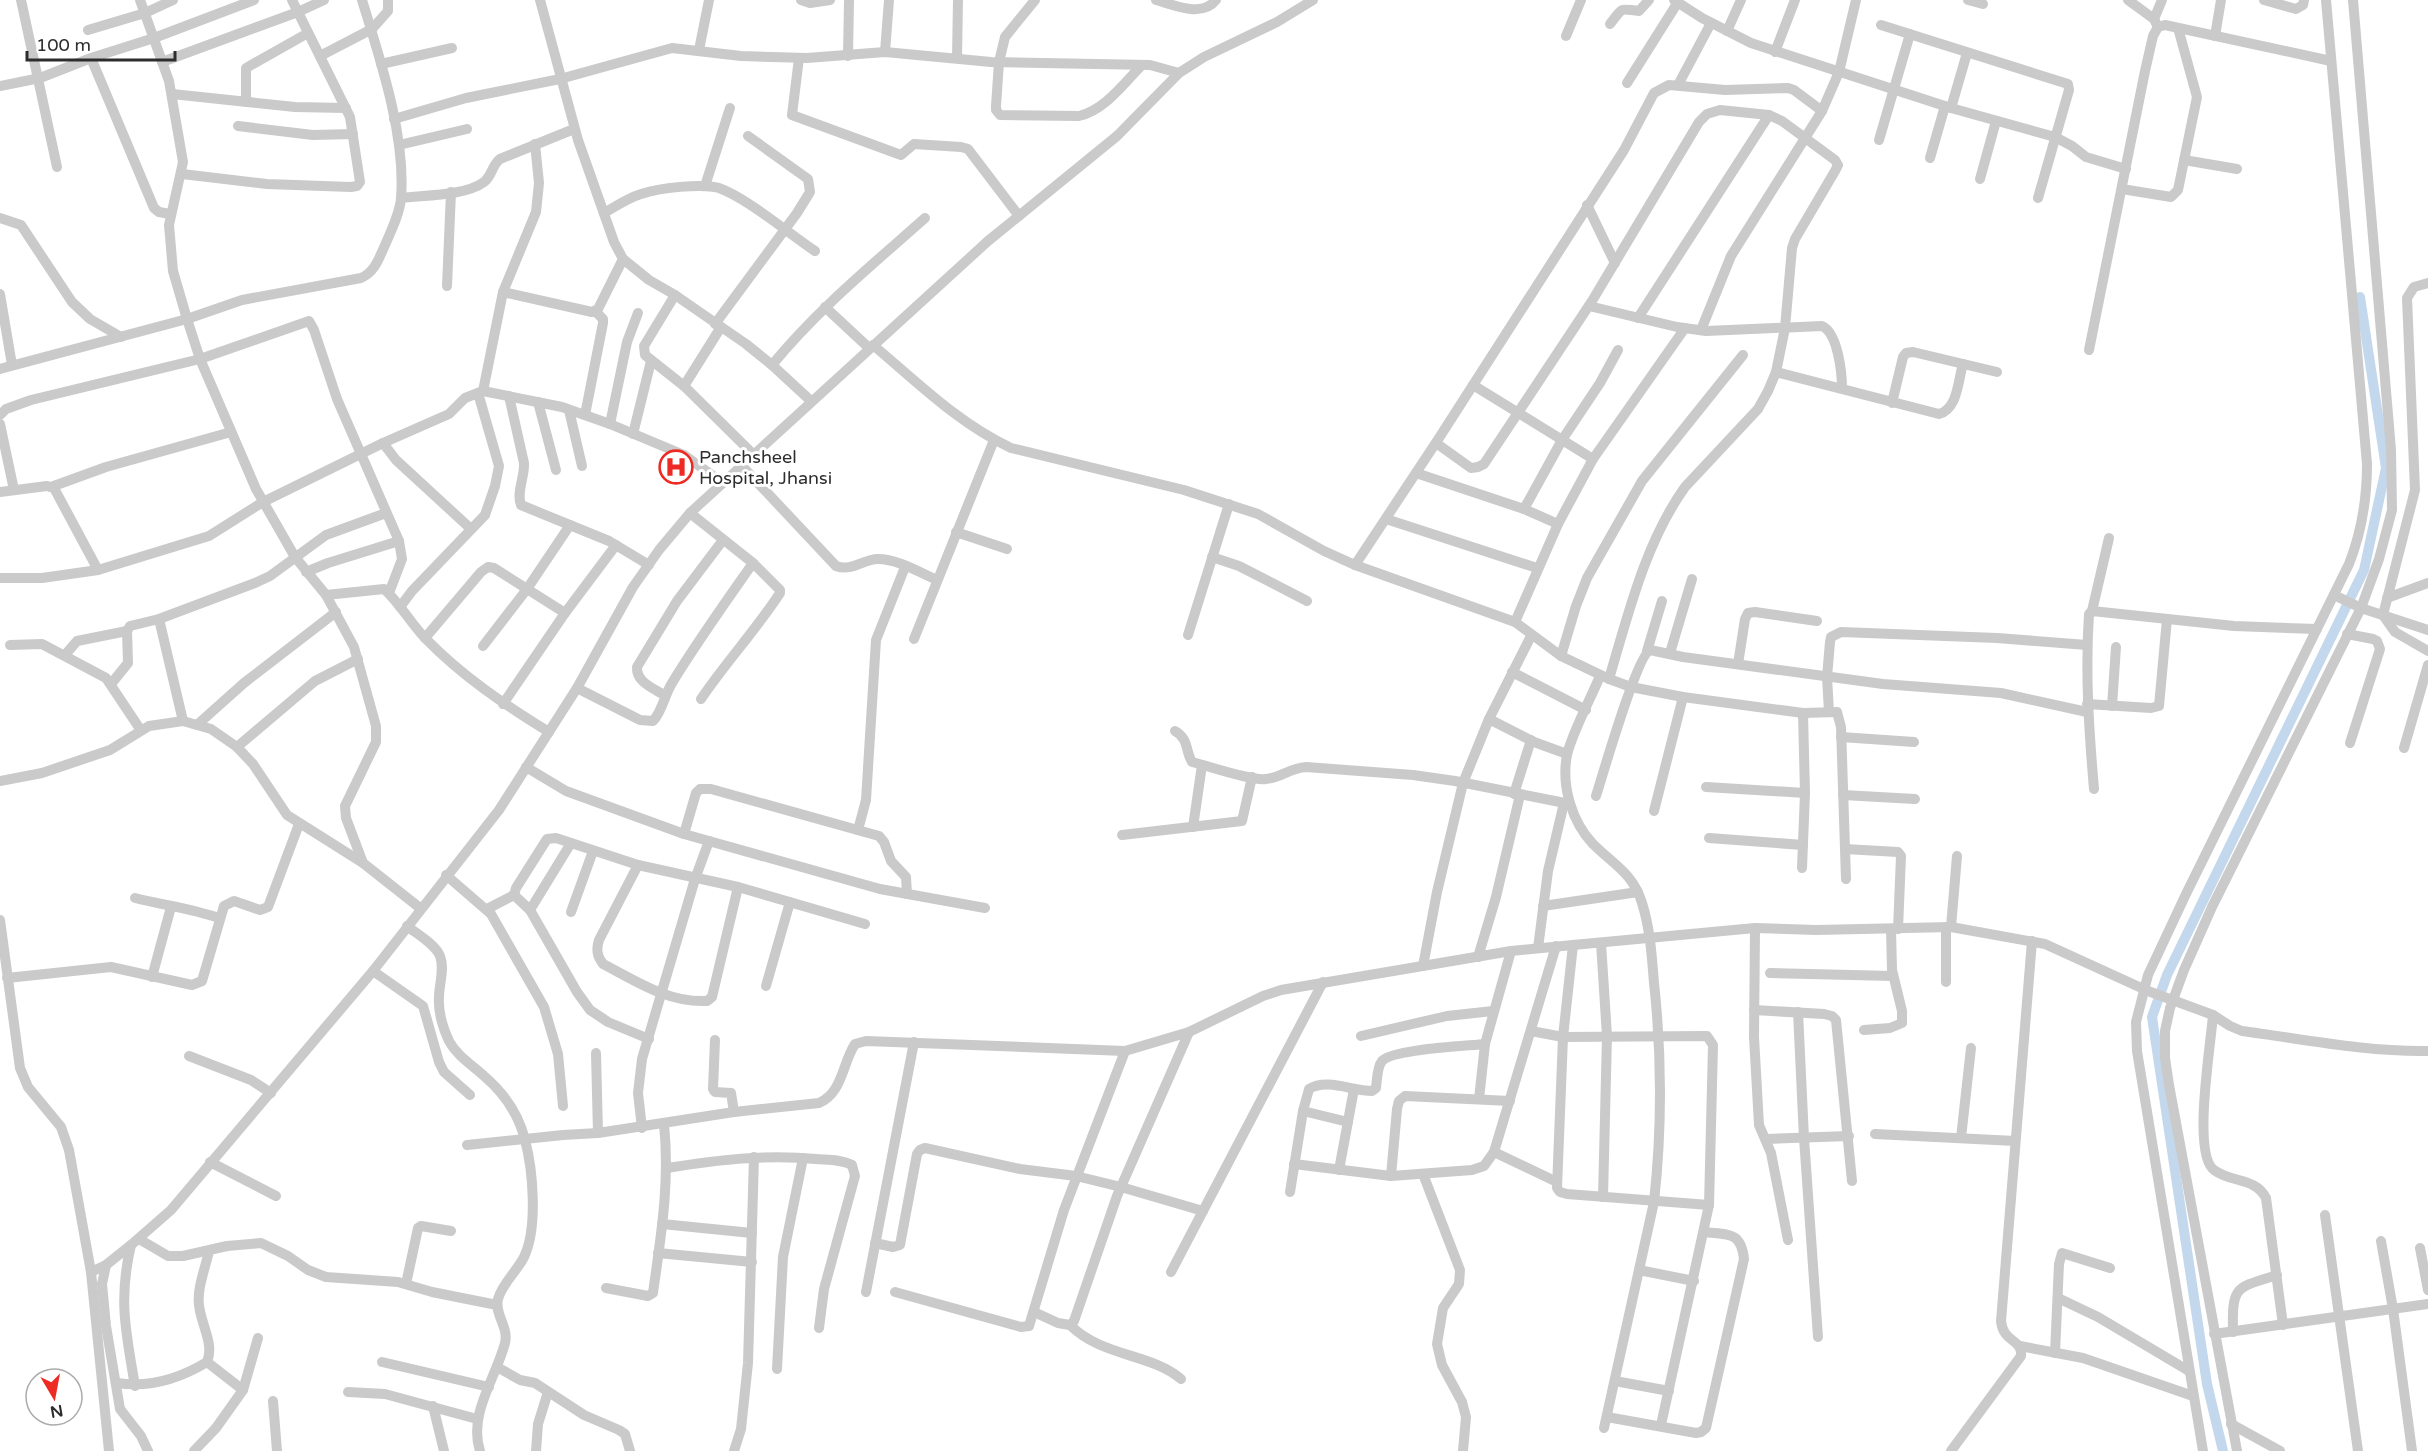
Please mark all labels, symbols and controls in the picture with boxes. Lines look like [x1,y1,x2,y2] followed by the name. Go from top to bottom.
[27,24,176,62] scale bar
[36,34,91,56] text: 100 m
[699,446,832,489] place label: Panchsheel Hospital, Jhansi
[658,449,694,485] hospital icon: Panchsheel Hospital, Jhansi
[24,1367,84,1427] north arrow
[48,1400,64,1422] text: N

